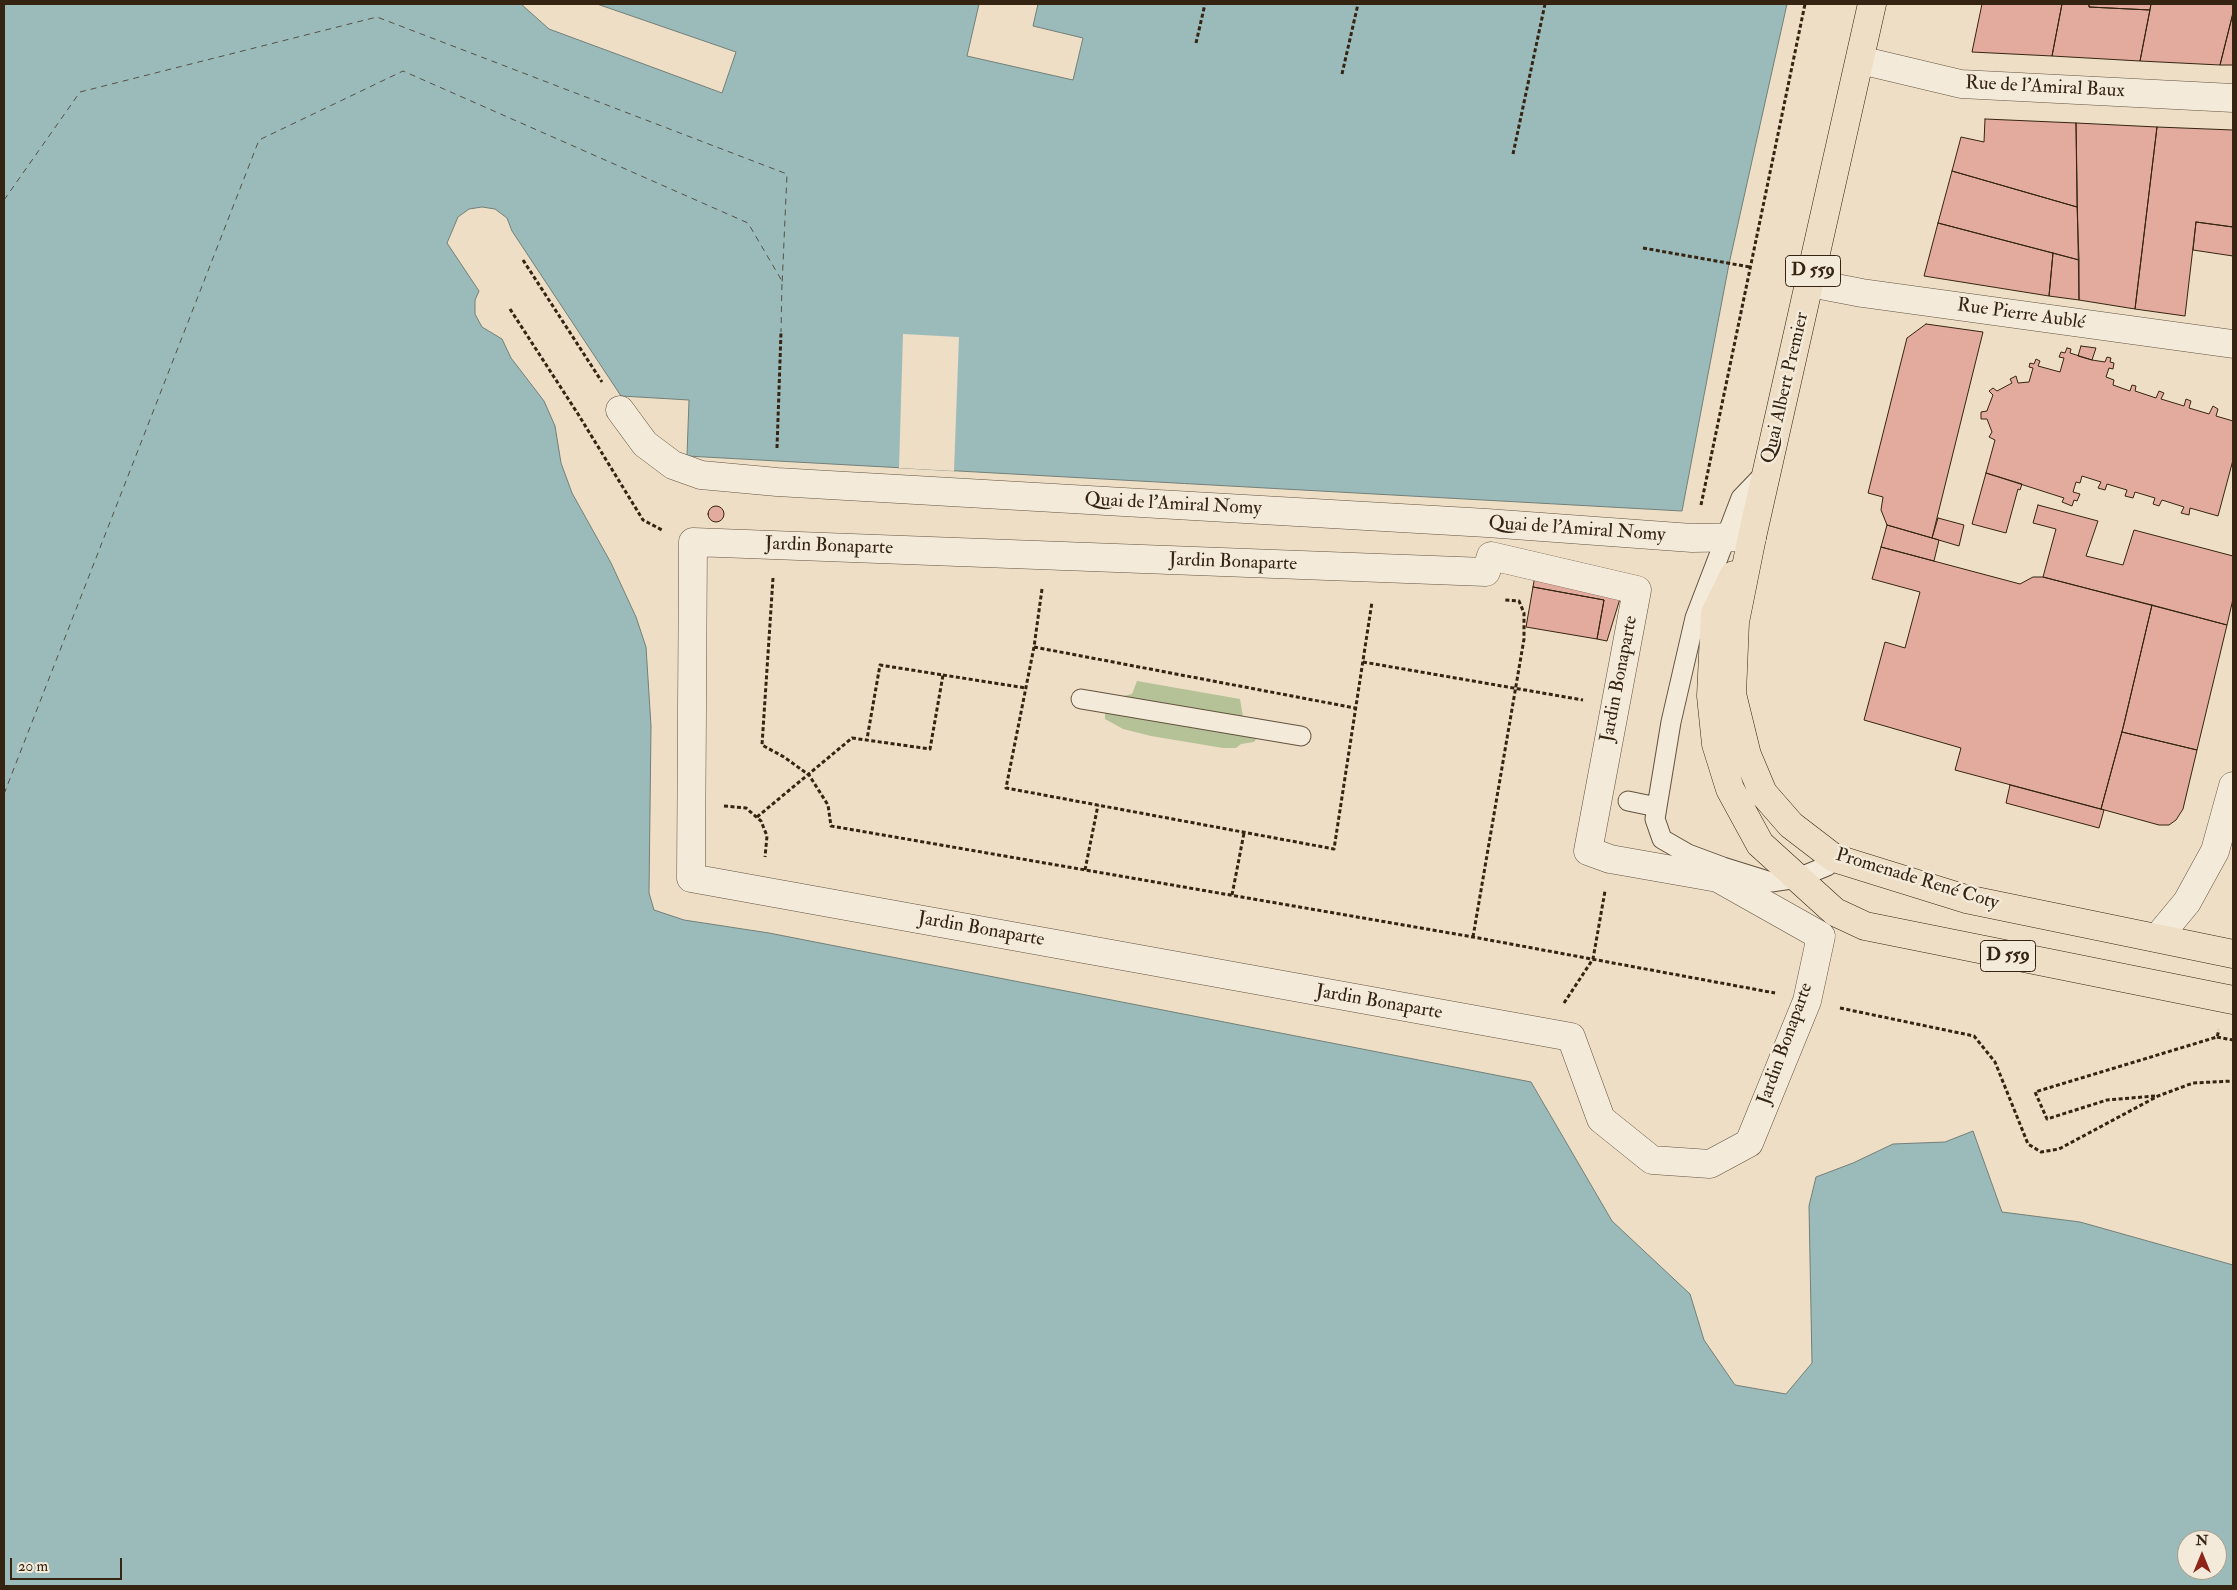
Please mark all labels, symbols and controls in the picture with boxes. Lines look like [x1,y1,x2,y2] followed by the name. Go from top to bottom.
[1965,72,2125,104] street label: Rue de l'Amiral Baux
[1786,256,1840,286] road number: D 559
[1956,295,2086,335] street label: Rue Pierre Aublé
[1757,310,1815,466] street label: Quai Albert Premier
[1084,489,1262,521] street label: Quai de l'Amiral Nomy
[1488,512,1666,548] street label: Quai de l'Amiral Nomy
[765,533,893,561] street label: Jardin Bonaparte
[1169,549,1297,577] street label: Jardin Bonaparte
[1597,614,1643,744] street label: Jardin Bonaparte
[1833,844,2001,916] street label: Promenade René Coty
[916,908,1046,952] street label: Jardin Bonaparte
[1980,940,2036,971] road number: D 559
[1753,980,1819,1108] street label: Jardin Bonaparte
[1314,981,1444,1025] street label: Jardin Bonaparte
[2177,1530,2227,1580] north arrow
[2196,1532,2208,1549] text: N
[12,1548,125,1580] scale bar
[18,1557,48,1576] text: 20 m

